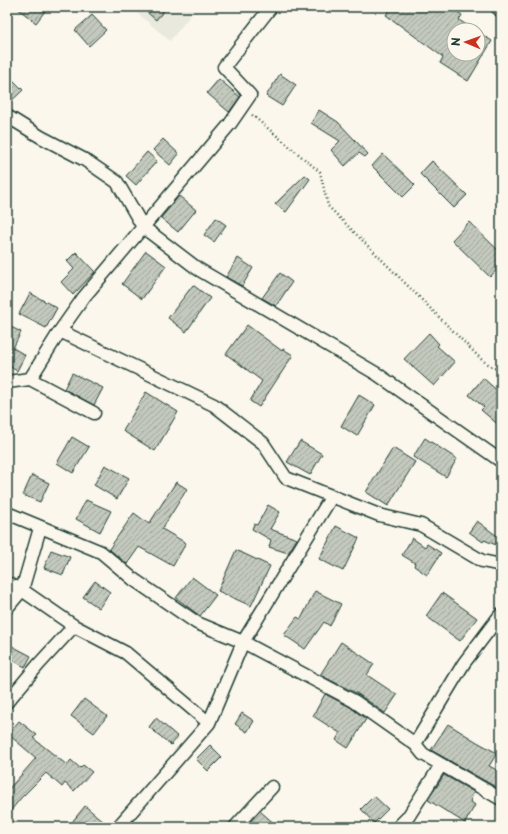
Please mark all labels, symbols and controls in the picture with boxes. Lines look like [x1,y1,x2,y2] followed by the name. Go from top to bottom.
[446,22,486,62] north arrow
[447,37,464,46] text: N

